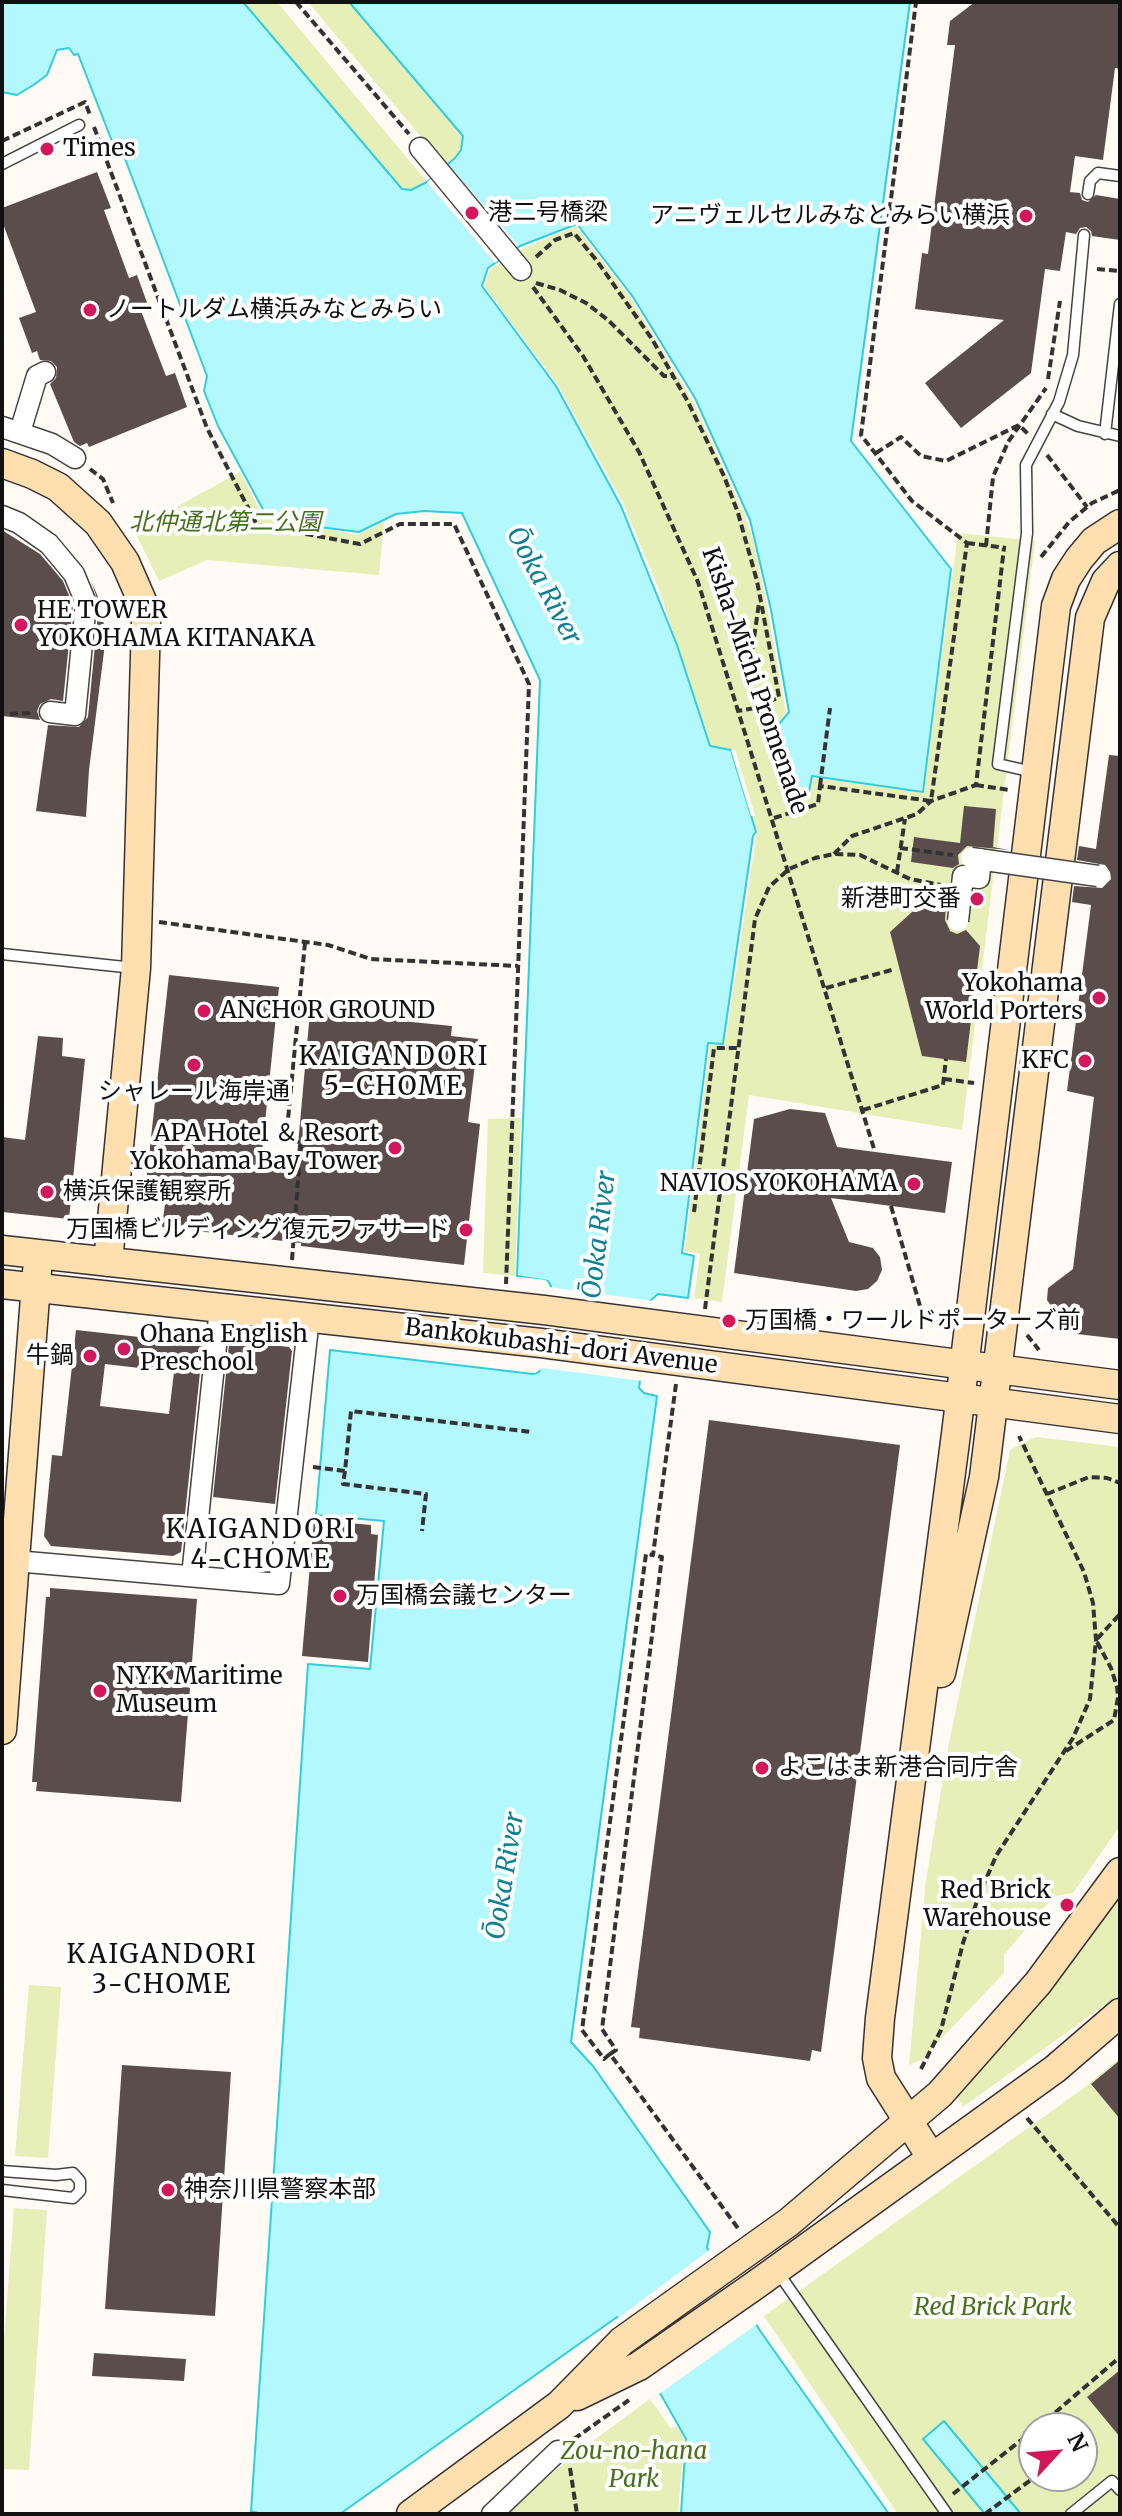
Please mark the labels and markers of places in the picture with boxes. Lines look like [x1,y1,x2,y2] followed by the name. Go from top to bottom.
[63,135,136,163] place label: Times
[38,140,56,158] marker: Times
[488,199,608,227] place label: 港二号橋梁
[650,202,1010,230] place label: アニヴェルセルみなとみらい横浜
[463,204,481,222] marker: 港二号橋梁
[1017,207,1035,225] marker: アニヴェルセルみなとみらい横浜
[106,296,442,324] place label: ノートルダム横浜みなとみらい
[81,301,99,319] marker: ノートルダム横浜みなとみらい
[37,597,315,653] place label: HE TOWER YOKOHAMA KITANAKA
[12,616,30,634] marker: HE TOWER YOKOHAMA KITANAKA
[841,885,961,913] place label: 新港町交番
[968,890,986,908] marker: 新港町交番
[925,970,1083,1026] place label: Yokohama World Porters
[1090,989,1108,1007] marker: Yokohama World Porters
[220,997,435,1025] place label: ANCHOR GROUND
[195,1002,213,1020] marker: ANCHOR GROUND
[1021,1047,1069,1075] place label: KFC
[1076,1052,1094,1070] marker: KFC
[185,1056,203,1074] marker: シャレール海岸通
[98,1078,290,1106] place label: シャレール海岸通
[130,1120,379,1176] place label: APA Hotel ＆ Resort Yokohama Bay Tower
[386,1139,404,1157] marker: APA Hotel ＆ Resort Yokohama Bay Tower
[660,1170,898,1198] place label: NAVIOS YOKOHAMA
[905,1175,923,1193] marker: NAVIOS YOKOHAMA
[63,1178,231,1206] place label: 横浜保護観察所
[38,1183,56,1201] marker: 横浜保護観察所
[66,1216,450,1244] place label: 万国橋ビルディング復元ファサード
[457,1221,475,1239] marker: 万国橋ビルディング復元ファサード
[745,1307,1081,1335] place label: 万国橋・ワールドポーターズ前
[720,1312,738,1330] marker: 万国橋・ワールドポーターズ前
[140,1321,308,1377] place label: Ohana English Preschool
[115,1340,133,1358] marker: Ohana English Preschool
[26,1342,74,1370] place label: 牛鍋
[81,1347,99,1365] marker: 牛鍋
[356,1582,572,1610] place label: 万国橋会議センター
[331,1587,349,1605] marker: 万国橋会議センター
[116,1663,283,1719] place label: NYK Maritime Museum
[91,1682,109,1700] marker: NYK Maritime Museum
[778,1754,1018,1782] place label: よこはま新港合同庁舎
[753,1759,771,1777] marker: よこはま新港合同庁舎
[923,1877,1051,1933] place label: Red Brick Warehouse
[1058,1896,1076,1914] marker: Red Brick Warehouse
[184,2176,376,2204] place label: 神奈川県警察本部
[159,2181,177,2199] marker: 神奈川県警察本部

